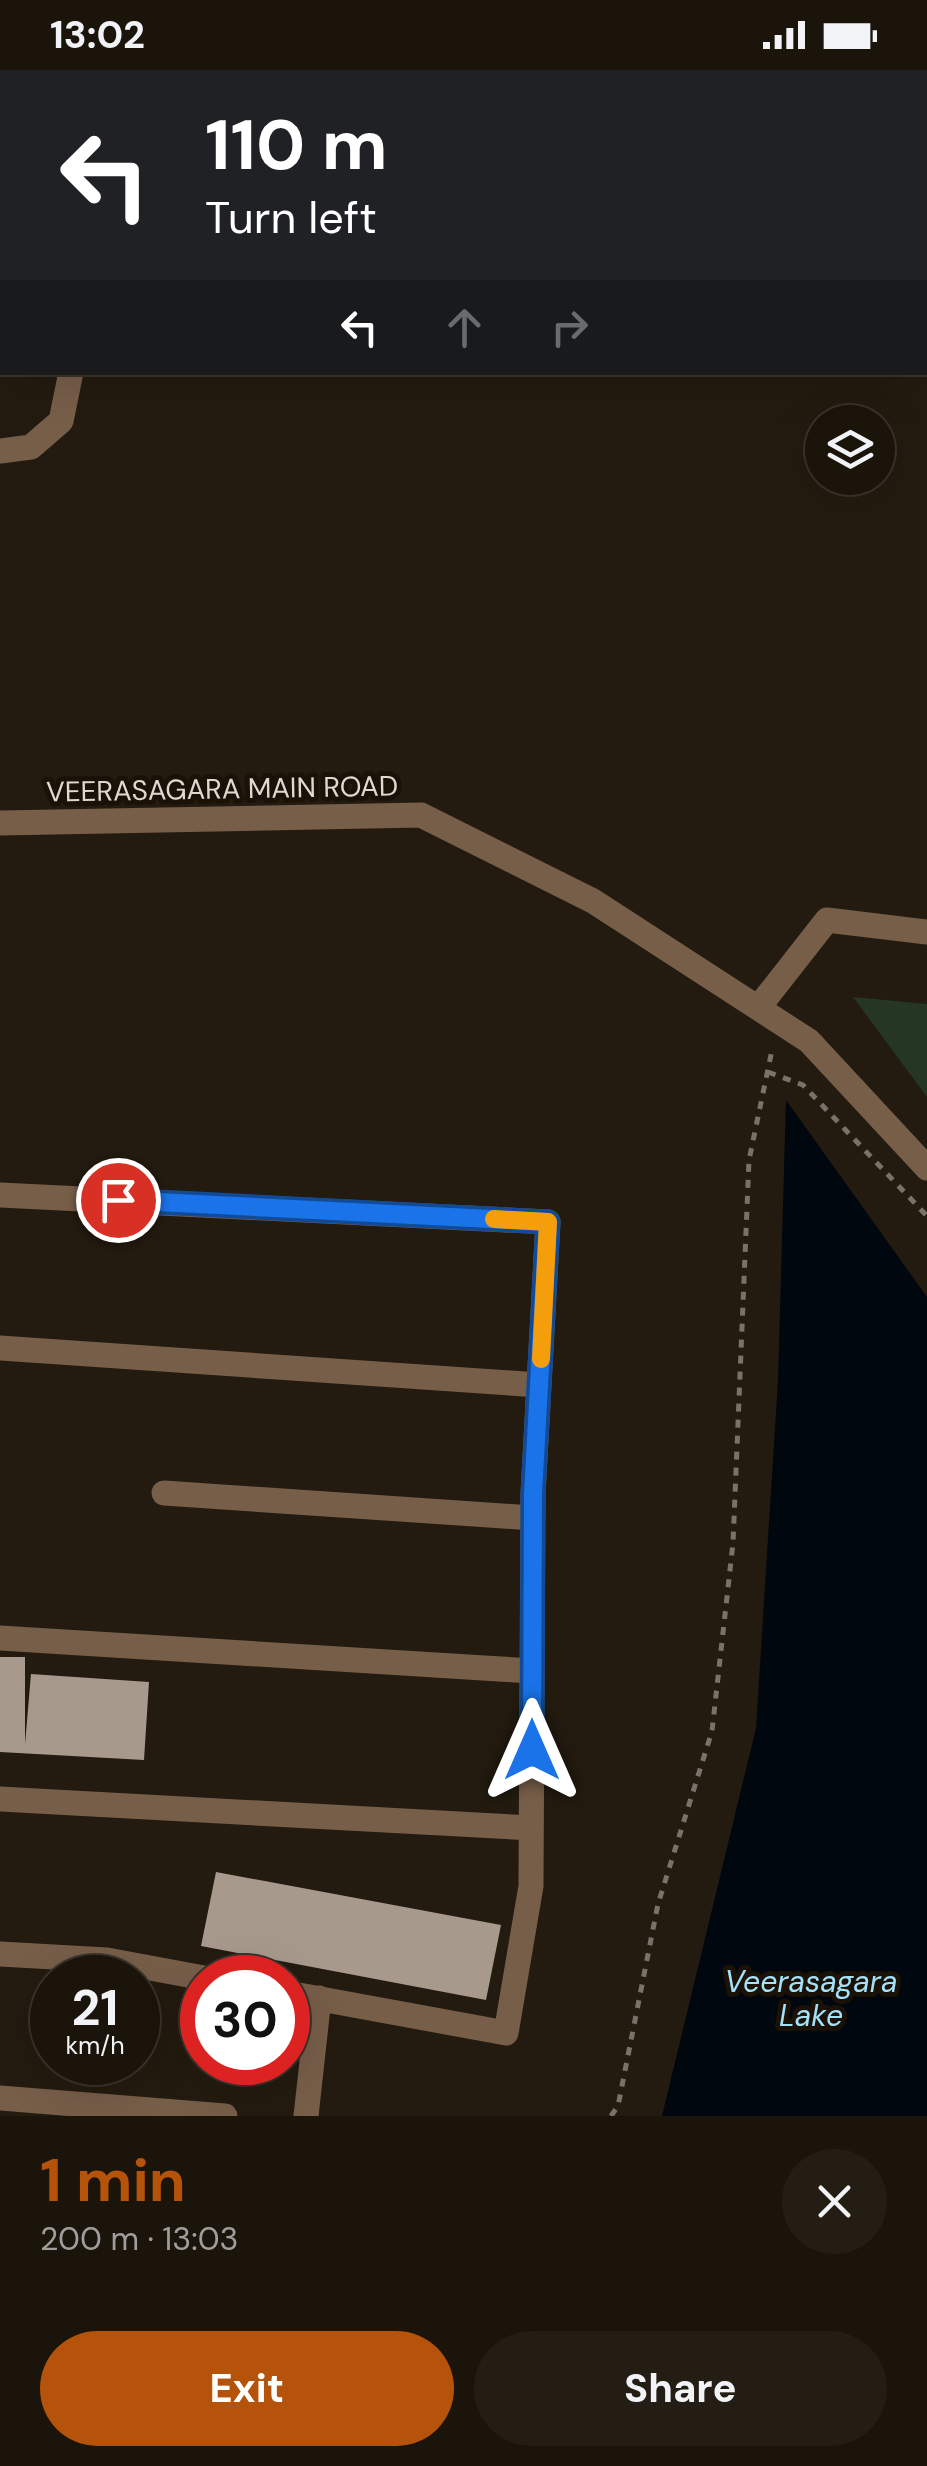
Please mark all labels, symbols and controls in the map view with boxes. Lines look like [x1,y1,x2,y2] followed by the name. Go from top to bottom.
[50,10,145,60] text: 13:02
[205,100,388,191] text: 110 m
[40,110,170,240] icon: left
[205,188,377,247] text: Turn left
[332,300,387,355] icon: left
[437,300,492,355] icon: ahead
[542,300,597,355] icon: right
[805,405,895,495] map controls
[805,405,895,495] button: layers
[46,767,398,811] street label: VEERASAGARA MAIN ROAD
[76,1158,161,1243] pin
[91,1173,146,1228] icon: arrive
[480,1698,584,1802] position arrow
[180,1955,310,2085] speed limit sign: 30
[724,1962,898,2035] water label: Veerasagara Lake
[71,1975,119,2041] text: 21
[65,2029,125,2062] text: km/h
[40,2141,186,2220] text: 1 min
[782,2149,887,2254] button: close
[40,2218,238,2260] text: 200 m · 13:03
[40,2331,454,2446] button: Exit
[474,2331,887,2446] button: Share

